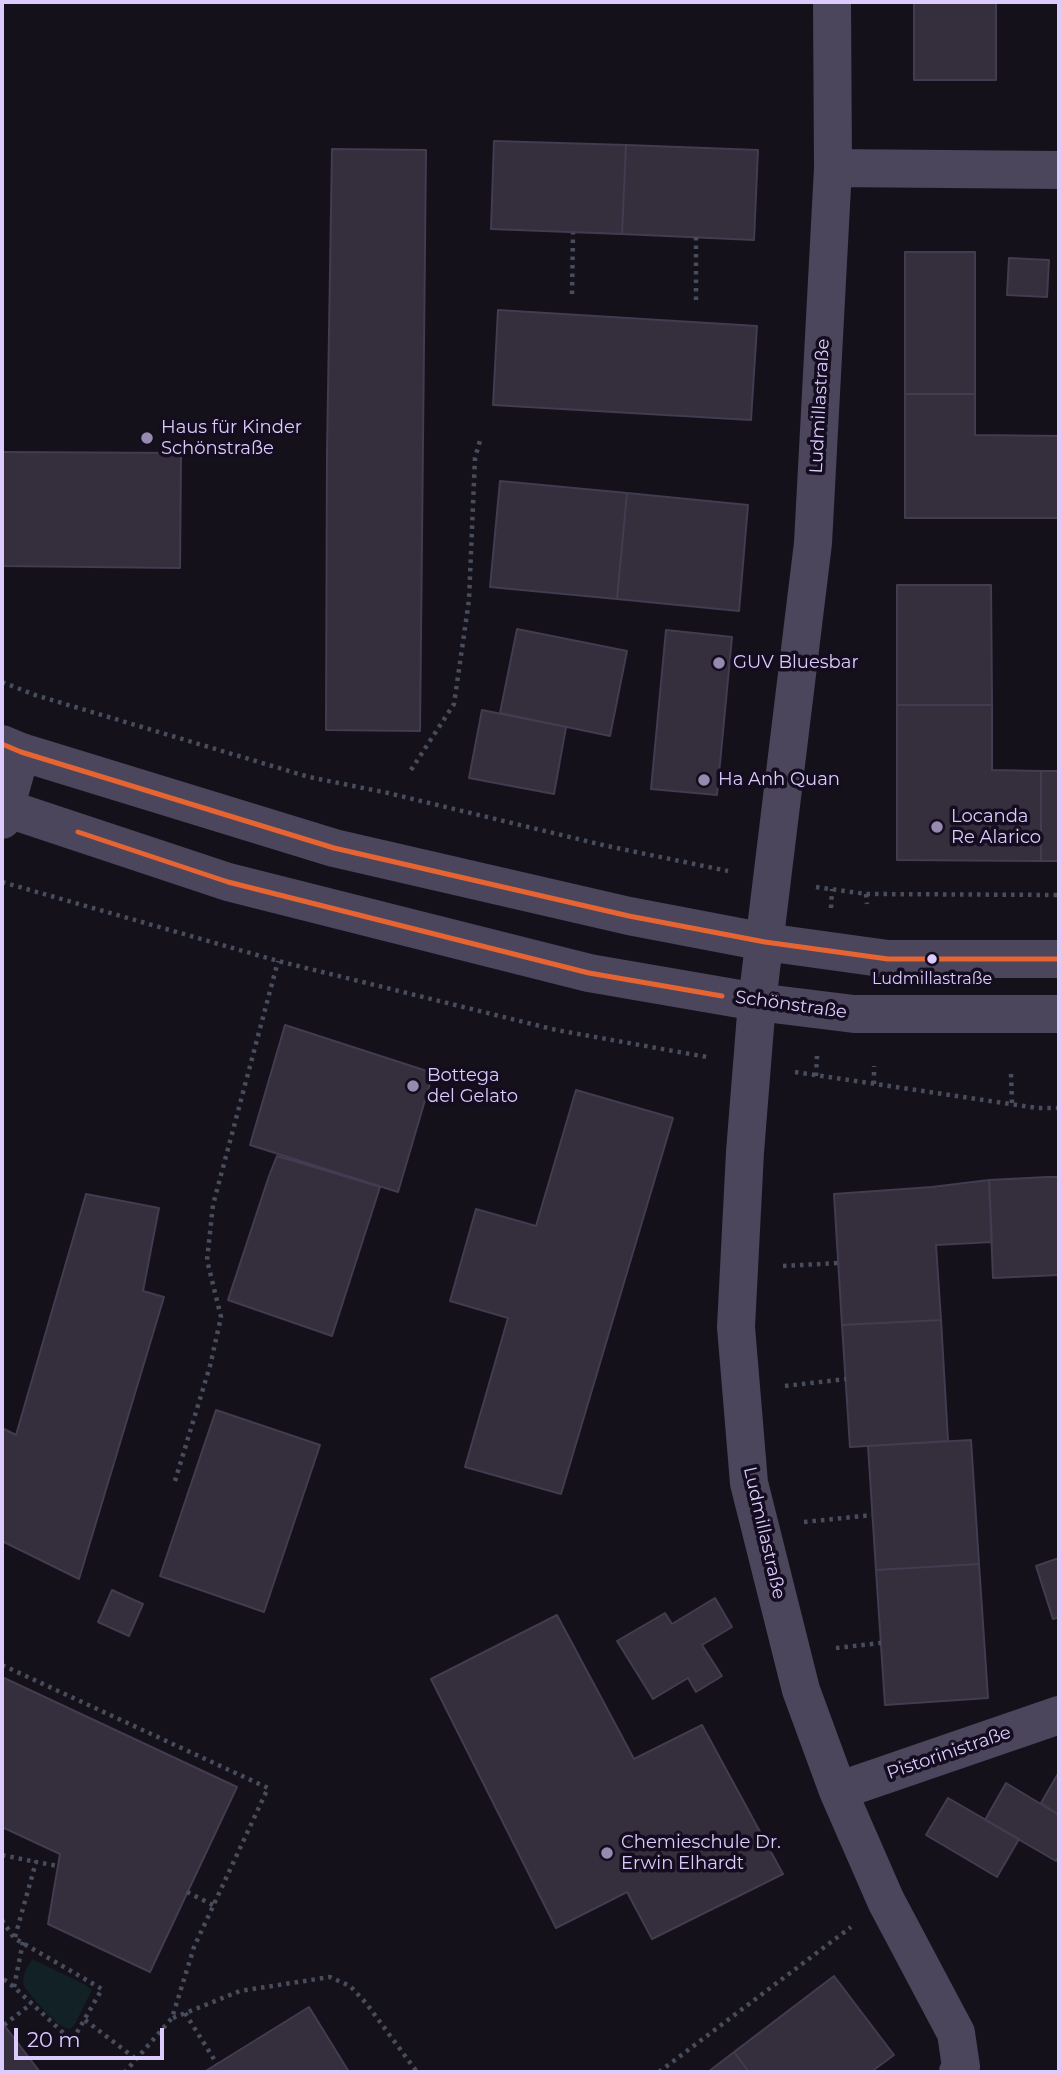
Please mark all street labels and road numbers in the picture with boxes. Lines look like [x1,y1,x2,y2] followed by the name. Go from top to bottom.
[806,338,834,474] street label: Ludmillastraße
[734,986,848,1024] street label: Schönstraße
[738,1465,790,1601] street label: Ludmillastraße
[884,1722,1014,1784] street label: Pistorinistraße

